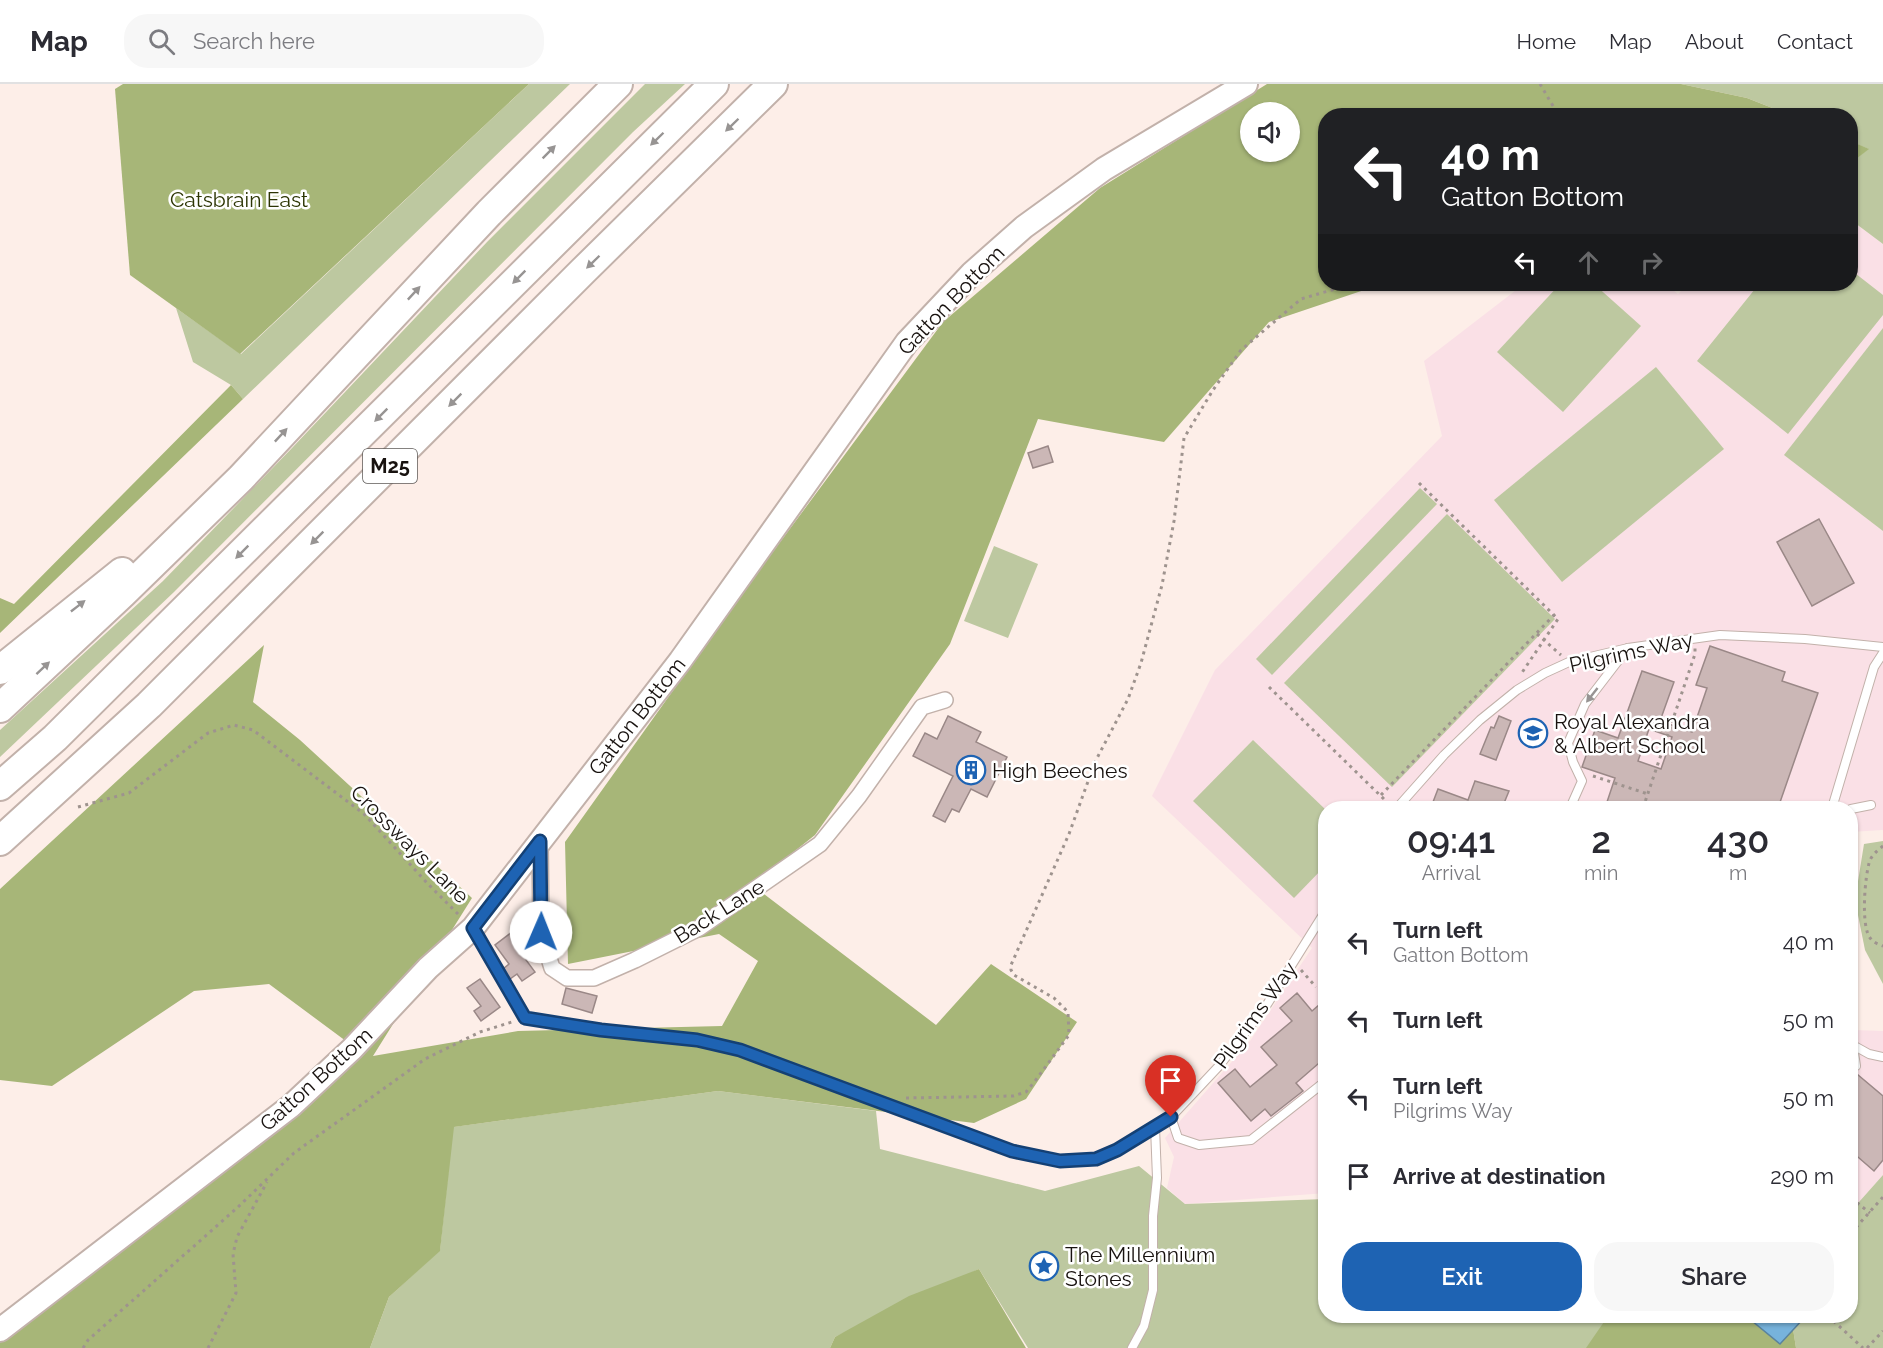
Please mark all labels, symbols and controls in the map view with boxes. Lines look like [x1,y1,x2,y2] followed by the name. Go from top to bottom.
[124,14,544,68] search box
[30,25,88,58] text: Map
[145,25,178,58] icon: search
[193,28,315,54] text: Search here
[1517,29,1576,54] text: Home
[1609,29,1652,54] text: Map
[1685,29,1744,54] text: About
[1777,29,1853,54] text: Contact
[1240,102,1300,162] map controls
[1240,102,1300,162] button: sound
[724,118,739,132] one-way arrow
[1441,131,1540,180] text: 40 m
[650,132,664,146] one-way arrow
[1342,132,1420,210] icon: left
[542,146,556,160] one-way arrow
[1441,181,1624,212] text: Gatton Bottom
[170,187,308,212] park label: Catsbrain East
[893,240,1009,360] street label: Gatton Bottom
[1509,246,1542,279] icon: left
[1572,246,1605,279] icon: ahead
[1635,246,1668,279] icon: right
[586,254,600,268] one-way arrow
[511,270,526,284] one-way arrow
[407,285,421,300] one-way arrow
[448,392,462,407] one-way arrow
[374,407,388,421] one-way arrow
[274,428,287,443] one-way arrow
[363,449,417,483] road number: M25
[310,531,325,545] one-way arrow
[235,545,250,559] one-way arrow
[70,600,86,613] one-way arrow
[1567,627,1695,677] street label: Pilgrims Way
[583,652,691,780] street label: Gatton Bottom
[36,661,51,675] one-way arrow
[1586,686,1598,702] one-way arrow
[1554,709,1710,758] place label: Royal Alexandra & Albert School
[1517,717,1549,749] school or university icon: Royal Alexandra & Albert School
[955,754,987,786] building icon: High Beeches
[992,758,1128,783] place label: High Beeches
[346,780,474,908] street label: Crossways Lane
[1407,819,1495,861] text: 09:41
[1591,819,1611,861] text: 2
[1707,819,1769,861] text: 430
[1422,861,1480,885] text: Arrival
[1584,861,1618,885] text: min
[1729,861,1747,885] text: m
[669,873,769,949] street label: Back Lane
[509,900,573,964] position arrow
[1393,917,1483,943] text: Turn left
[1342,926,1375,959] icon: left
[1783,929,1834,955] text: 40 m
[1393,943,1529,967] text: Gatton Bottom
[1208,957,1302,1073] street label: Pilgrims Way
[1342,1004,1375,1037] icon: left
[1393,1007,1483,1033] text: Turn left
[1783,1007,1834,1033] text: 50 m
[255,1022,377,1136] street label: Gatton Bottom
[1145,1055,1196,1117] pin
[1154,1064,1187,1097] icon: arrive
[1393,1073,1483,1099] text: Turn left
[1342,1082,1375,1115] icon: left
[1783,1085,1834,1111] text: 50 m
[1393,1099,1513,1123] text: Pilgrims Way
[1342,1160,1375,1193] icon: arrive
[1393,1163,1606,1189] text: Arrive at destination
[1770,1163,1834,1189] text: 290 m
[1065,1242,1215,1291] place label: The Millennium Stones
[1342,1242,1582,1311] button: Exit
[1594,1242,1834,1311] button: Share
[1028,1250,1060,1282] place icon: The Millennium Stones

